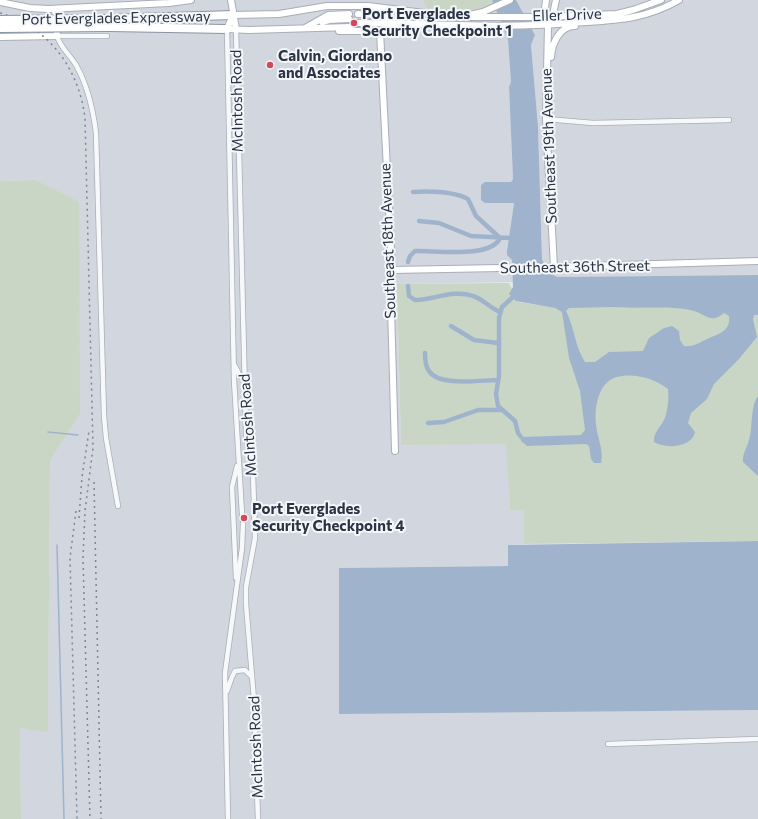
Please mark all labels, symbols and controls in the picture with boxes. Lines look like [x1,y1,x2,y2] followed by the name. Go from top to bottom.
[362,5,512,40] place label: Port Everglades Security Checkpoint 1
[532,5,602,25] street label: Eller Drive
[21,7,211,29] street label: Port Everglades Expressway
[349,18,359,28] marker: Port Everglades Security Checkpoint 1
[278,47,392,82] place label: Calvin, Giordano and Associates
[227,50,247,152] street label: McIntosh Road
[265,60,275,70] marker: Calvin, Giordano and Associates
[537,68,561,224] street label: Southeast 19th Avenue
[376,163,400,319] street label: Southeast 18th Avenue
[500,257,650,277] street label: Southeast 36th Street
[235,373,261,477] street label: McIntosh Road
[252,500,404,535] place label: Port Everglades Security Checkpoint 4
[239,513,249,523] marker: Port Everglades Security Checkpoint 4
[245,695,267,799] street label: McIntosh Road

